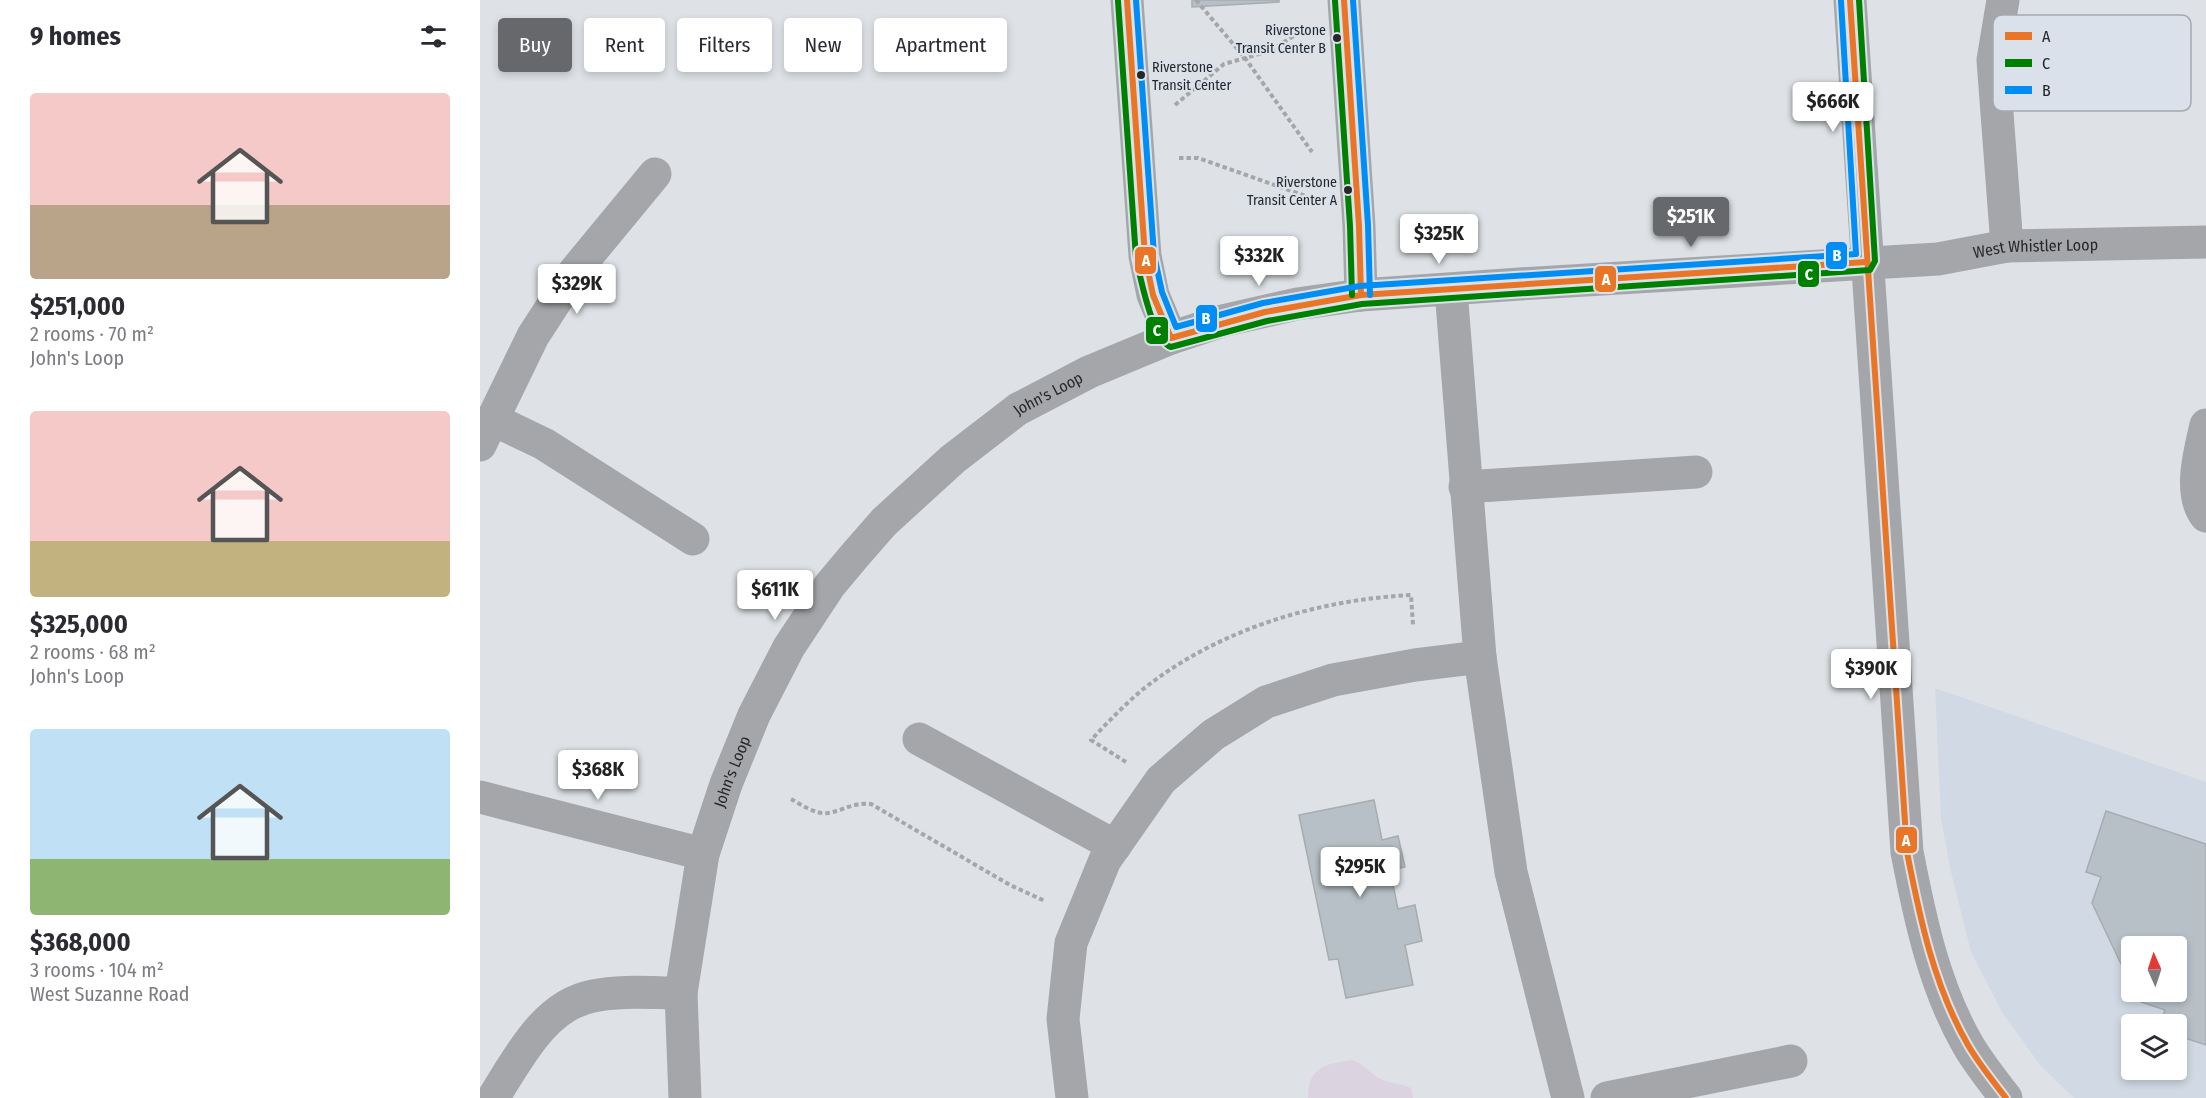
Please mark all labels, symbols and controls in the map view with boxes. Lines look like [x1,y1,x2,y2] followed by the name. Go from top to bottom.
[1993,15,2191,111] legend
[498,18,572,72] chip: Buy
[584,18,665,72] chip: Rent
[677,18,772,72] chip: Filters
[784,18,862,72] chip: New
[874,18,1007,72] chip: Apartment
[417,20,450,53] icon: filters
[30,21,121,52] text: 9 homes
[1236,22,1326,57] place label: Riverstone Transit Center B
[2042,27,2051,46] text: A
[1331,32,1343,44] marker: Riverstone Transit Center B
[2042,54,2050,73] text: C
[1152,59,1232,94] place label: Riverstone Transit Center
[1135,69,1147,81] marker: Riverstone Transit Center
[2042,81,2051,100] text: B
[1791,82,1875,133] pin: $666K
[1807,89,1859,113] text: $666K
[186,132,294,240] icon: home
[1247,174,1338,209] place label: Riverstone Transit Center A
[1342,184,1354,196] marker: Riverstone Transit Center A
[1649,197,1733,248] pin: $251K
[1667,204,1715,228] text: $251K
[1397,214,1481,265] pin: $325K
[1414,221,1464,245] text: $325K
[1971,235,2098,262] street label: West Whistler Loop
[1217,236,1301,287] pin: $332K
[1825,241,1848,270] line badge: B
[1234,243,1284,267] text: $332K
[1134,246,1157,275] line badge: A
[1833,246,1842,265] text: B
[1141,251,1151,270] text: A
[1797,260,1820,288] line badge: C
[535,264,619,315] pin: $329K
[1594,265,1617,293] line badge: A
[1805,265,1814,284] text: C
[1601,270,1611,289] text: A
[552,271,602,295] text: $329K
[30,291,125,322] text: $251,000
[1195,304,1218,333] line badge: B
[1202,309,1211,328] text: B
[1145,316,1169,345] line badge: C
[1153,321,1162,340] text: C
[30,322,154,346] text: 2 rooms · 70 m²
[30,346,124,370] text: John's Loop
[1009,368,1086,419] street label: John's Loop
[186,450,294,558] icon: home
[733,570,817,621] pin: $611K
[751,577,799,601] text: $611K
[30,609,128,640] text: $325,000
[30,640,156,664] text: 2 rooms · 68 m²
[1829,649,1913,700] pin: $390K
[1845,656,1897,680] text: $390K
[30,664,124,688] text: John's Loop
[709,733,754,810] street label: John's Loop
[556,750,640,801] pin: $368K
[572,757,624,781] text: $368K
[186,768,294,876] icon: home
[1895,826,1918,854] line badge: A
[1901,831,1911,850] text: A
[1318,847,1402,898] pin: $295K
[1335,854,1385,878] text: $295K
[30,927,131,958] text: $368,000
[2121,936,2187,1002] north arrow
[2121,936,2187,1080] map controls
[30,958,164,982] text: 3 rooms · 104 m²
[30,982,189,1006] text: West Suzanne Road
[2121,1014,2187,1080] button: layers

